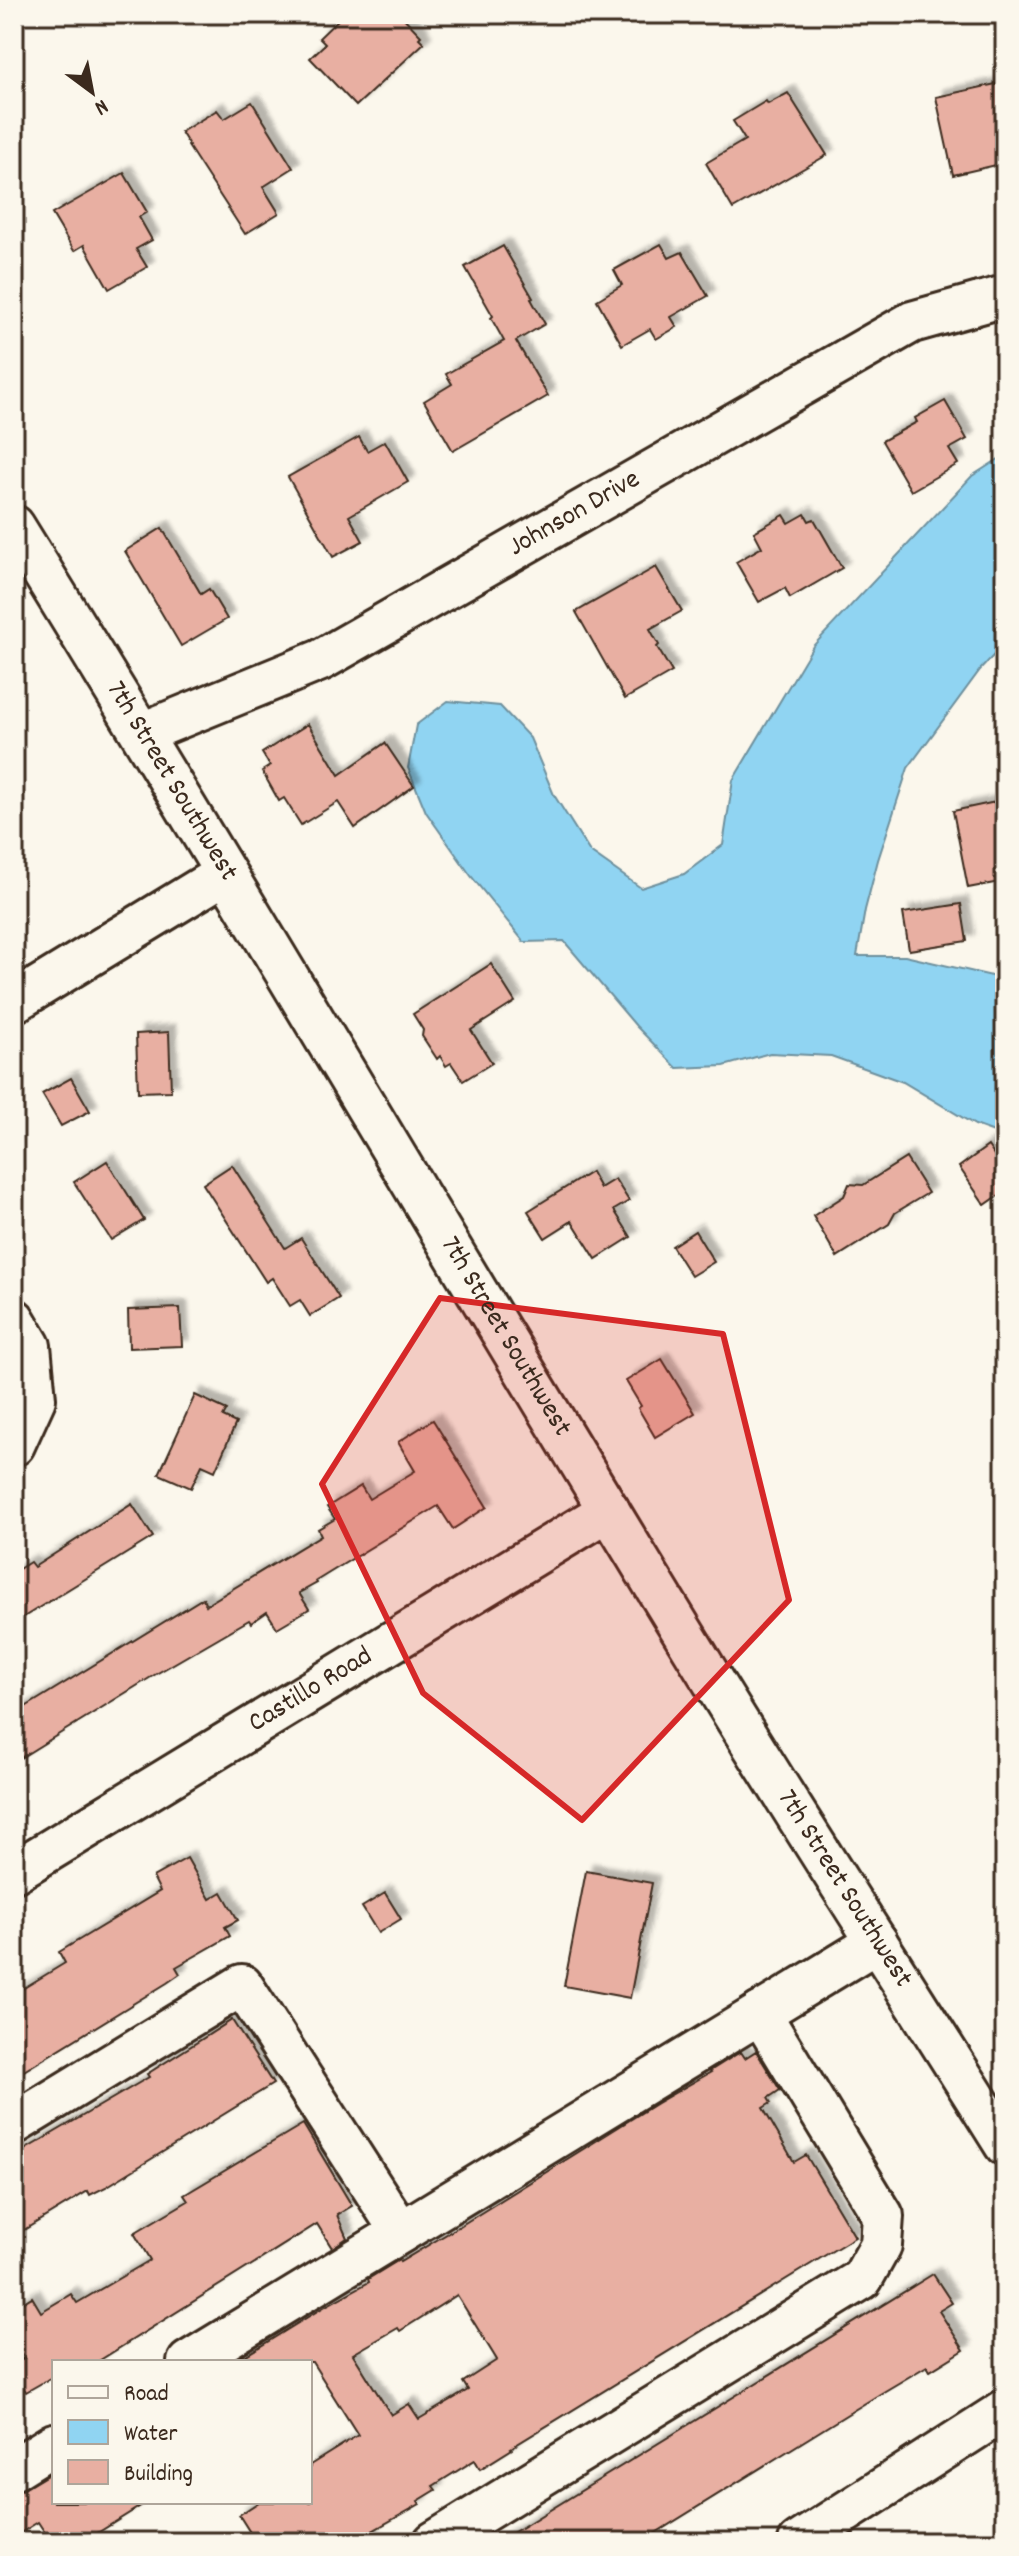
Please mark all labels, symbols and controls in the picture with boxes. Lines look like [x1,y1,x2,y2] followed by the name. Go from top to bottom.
[52,52,132,132] north arrow
[88,90,114,122] text: N
[502,461,648,568] street label: Johnson Drive
[94,674,247,890] street label: 7th Street Southwest
[429,1230,580,1445] street label: 7th Street Southwest
[242,1638,381,1744] street label: Castillo Road
[766,1783,921,1996] street label: 7th Street Southwest
[52,2360,312,2504] legend
[124,2378,169,2412] text: Road
[124,2418,177,2452] text: Water
[124,2458,193,2492] text: Building

